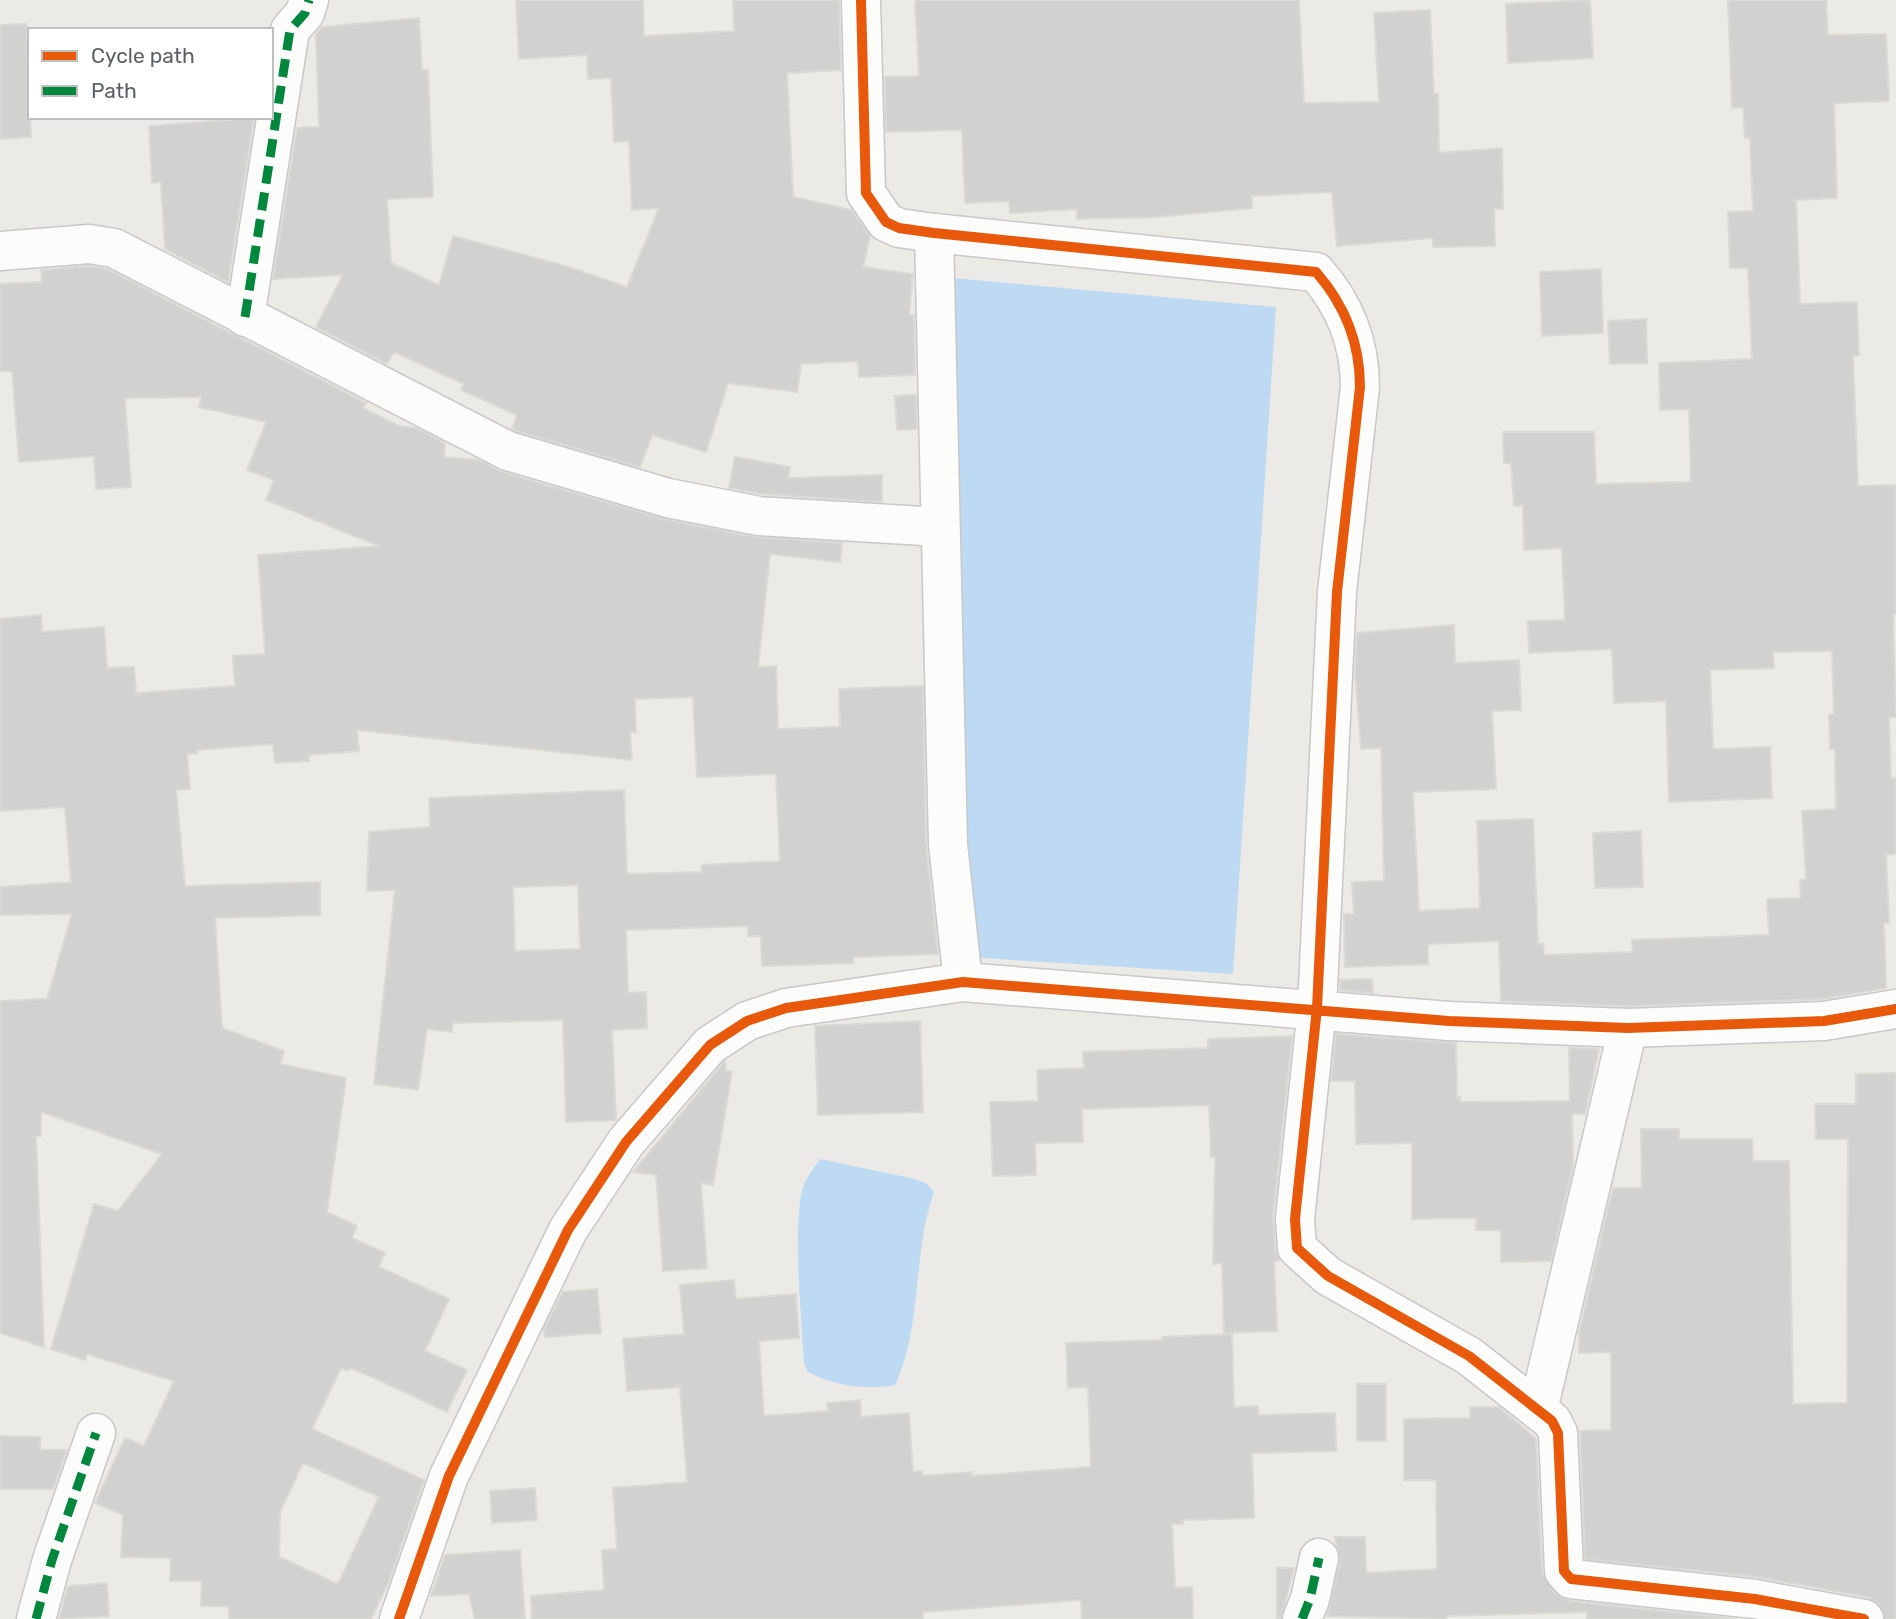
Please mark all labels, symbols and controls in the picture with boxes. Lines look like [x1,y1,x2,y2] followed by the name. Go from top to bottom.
[28,28,273,119] legend
[91,43,195,68] text: Cycle path
[91,78,137,103] text: Path

